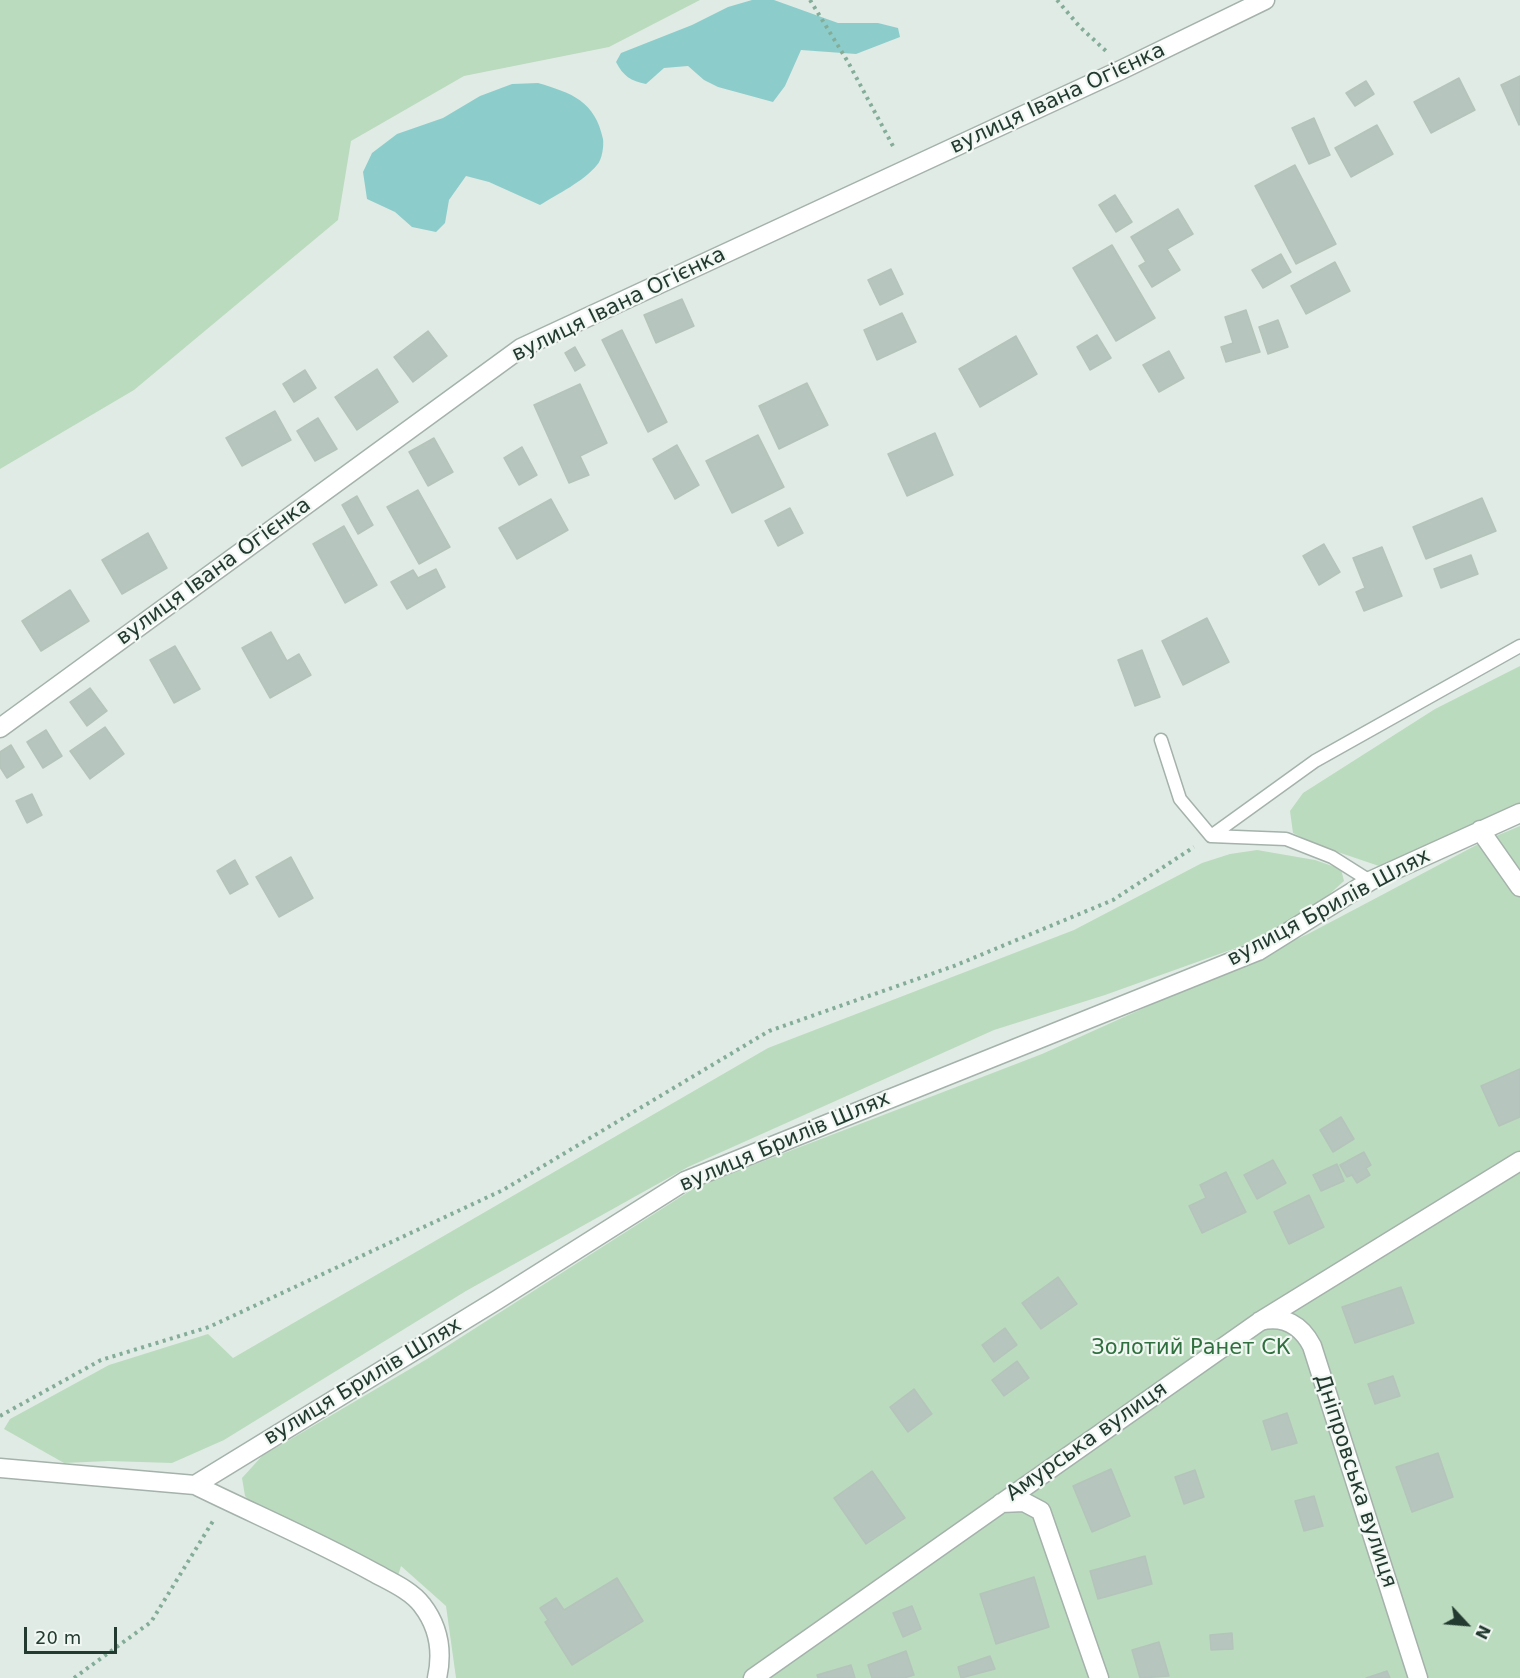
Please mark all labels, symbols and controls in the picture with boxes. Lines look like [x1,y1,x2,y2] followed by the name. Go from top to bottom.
[946,38,1170,160] street label: вулиця Івана Огієнка
[508,242,730,368] street label: вулиця Івана Огієнка
[112,493,316,651] street label: вулиця Івана Огієнка
[1223,844,1435,972] street label: вулиця Брилів Шлях
[676,1086,894,1198] street label: вулиця Брилів Шлях
[260,1313,466,1451] street label: вулиця Брилів Шлях
[1091,1336,1291,1362] park label: Золотий Ранет СК
[1309,1371,1401,1591] street label: Дніпровська вулиця
[1002,1377,1172,1507] street label: Амурська вулиця
[1436,1594,1496,1654] north arrow
[27,1615,120,1653] scale bar
[1471,1622,1494,1642] text: N
[35,1627,81,1648] text: 20 m

